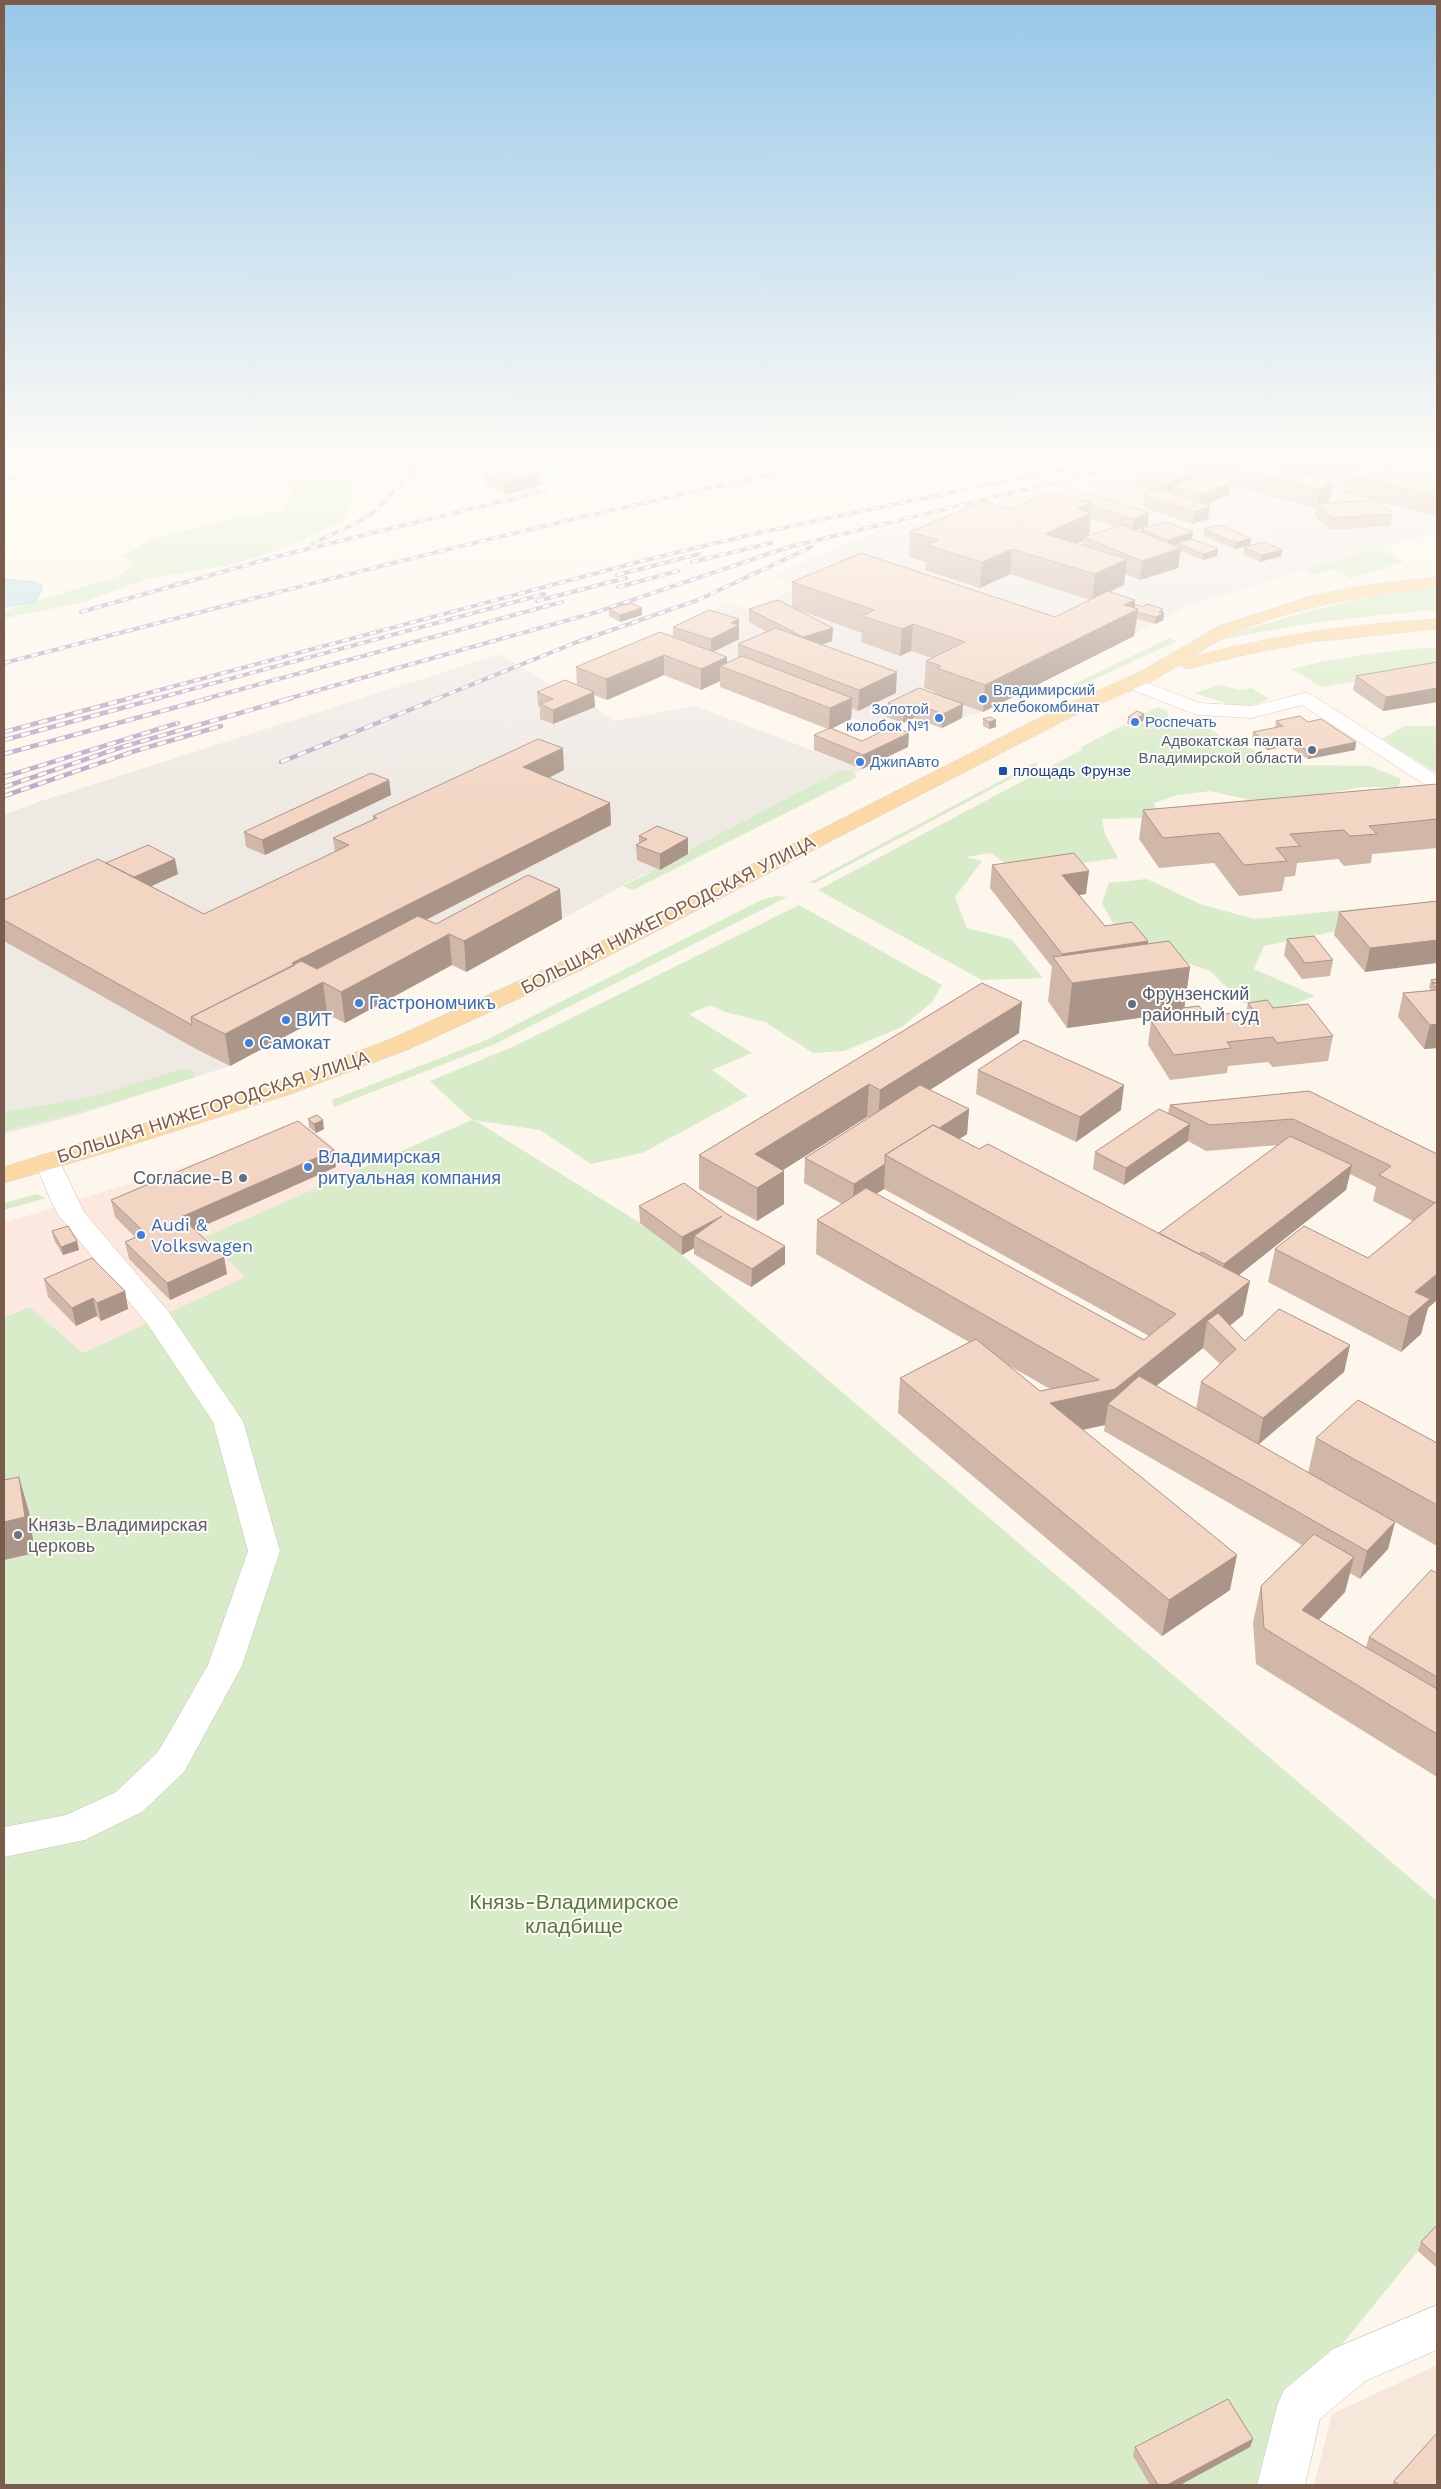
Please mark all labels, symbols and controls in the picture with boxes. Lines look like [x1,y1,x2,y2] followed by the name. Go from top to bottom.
[993,681,1100,716] place label: Владимирский хлебокомбинат
[977,693,989,705] marker: Владимирский хлебокомбинат
[846,700,929,735] place label: Золотой колобок №1
[933,712,945,724] marker: Золотой колобок №1
[1145,713,1217,731] place label: Роспечать
[1129,716,1141,728] marker: Роспечать
[1139,732,1303,767] place label: Адвокатская палата Владимирской области
[1306,744,1318,756] marker: Адвокатская палата Владимирской области
[870,753,939,771] place label: ДжипАвто
[854,756,866,768] marker: ДжипАвто
[1013,762,1131,780] place label: площадь Фрунзе
[997,765,1009,777] marker: площадь Фрунзе
[517,831,818,998] street label: БОЛЬШАЯ НИЖЕГОРОДСКАЯ УЛИЦА
[1142,983,1260,1025] place label: Фрунзенский районный суд
[369,992,496,1013] place label: Гастрономчикъ
[353,997,365,1009] marker: Гастрономчикъ
[1126,998,1138,1010] marker: Фрунзенский районный суд
[296,1009,332,1030] place label: ВИТ
[280,1014,292,1026] marker: ВИТ
[259,1032,331,1053] place label: Самокат
[243,1037,255,1049] marker: Самокат
[54,1046,372,1167] street label: БОЛЬШАЯ НИЖЕГОРОДСКАЯ УЛИЦА
[318,1146,501,1188] place label: Владимирская ритуальная компания
[302,1161,314,1173] marker: Владимирская ритуальная компания
[133,1167,233,1188] place label: Согласие-В
[237,1172,249,1184] marker: Согласие-В
[151,1214,253,1256] place label: Audi & Volkswagen
[135,1229,147,1241] marker: Audi & Volkswagen
[28,1514,208,1556] place label: Князь-Владимирская церковь
[12,1529,24,1541] marker: Князь-Владимирская церковь
[469,1889,679,1938] park label: Князь-Владимирское кладбище

